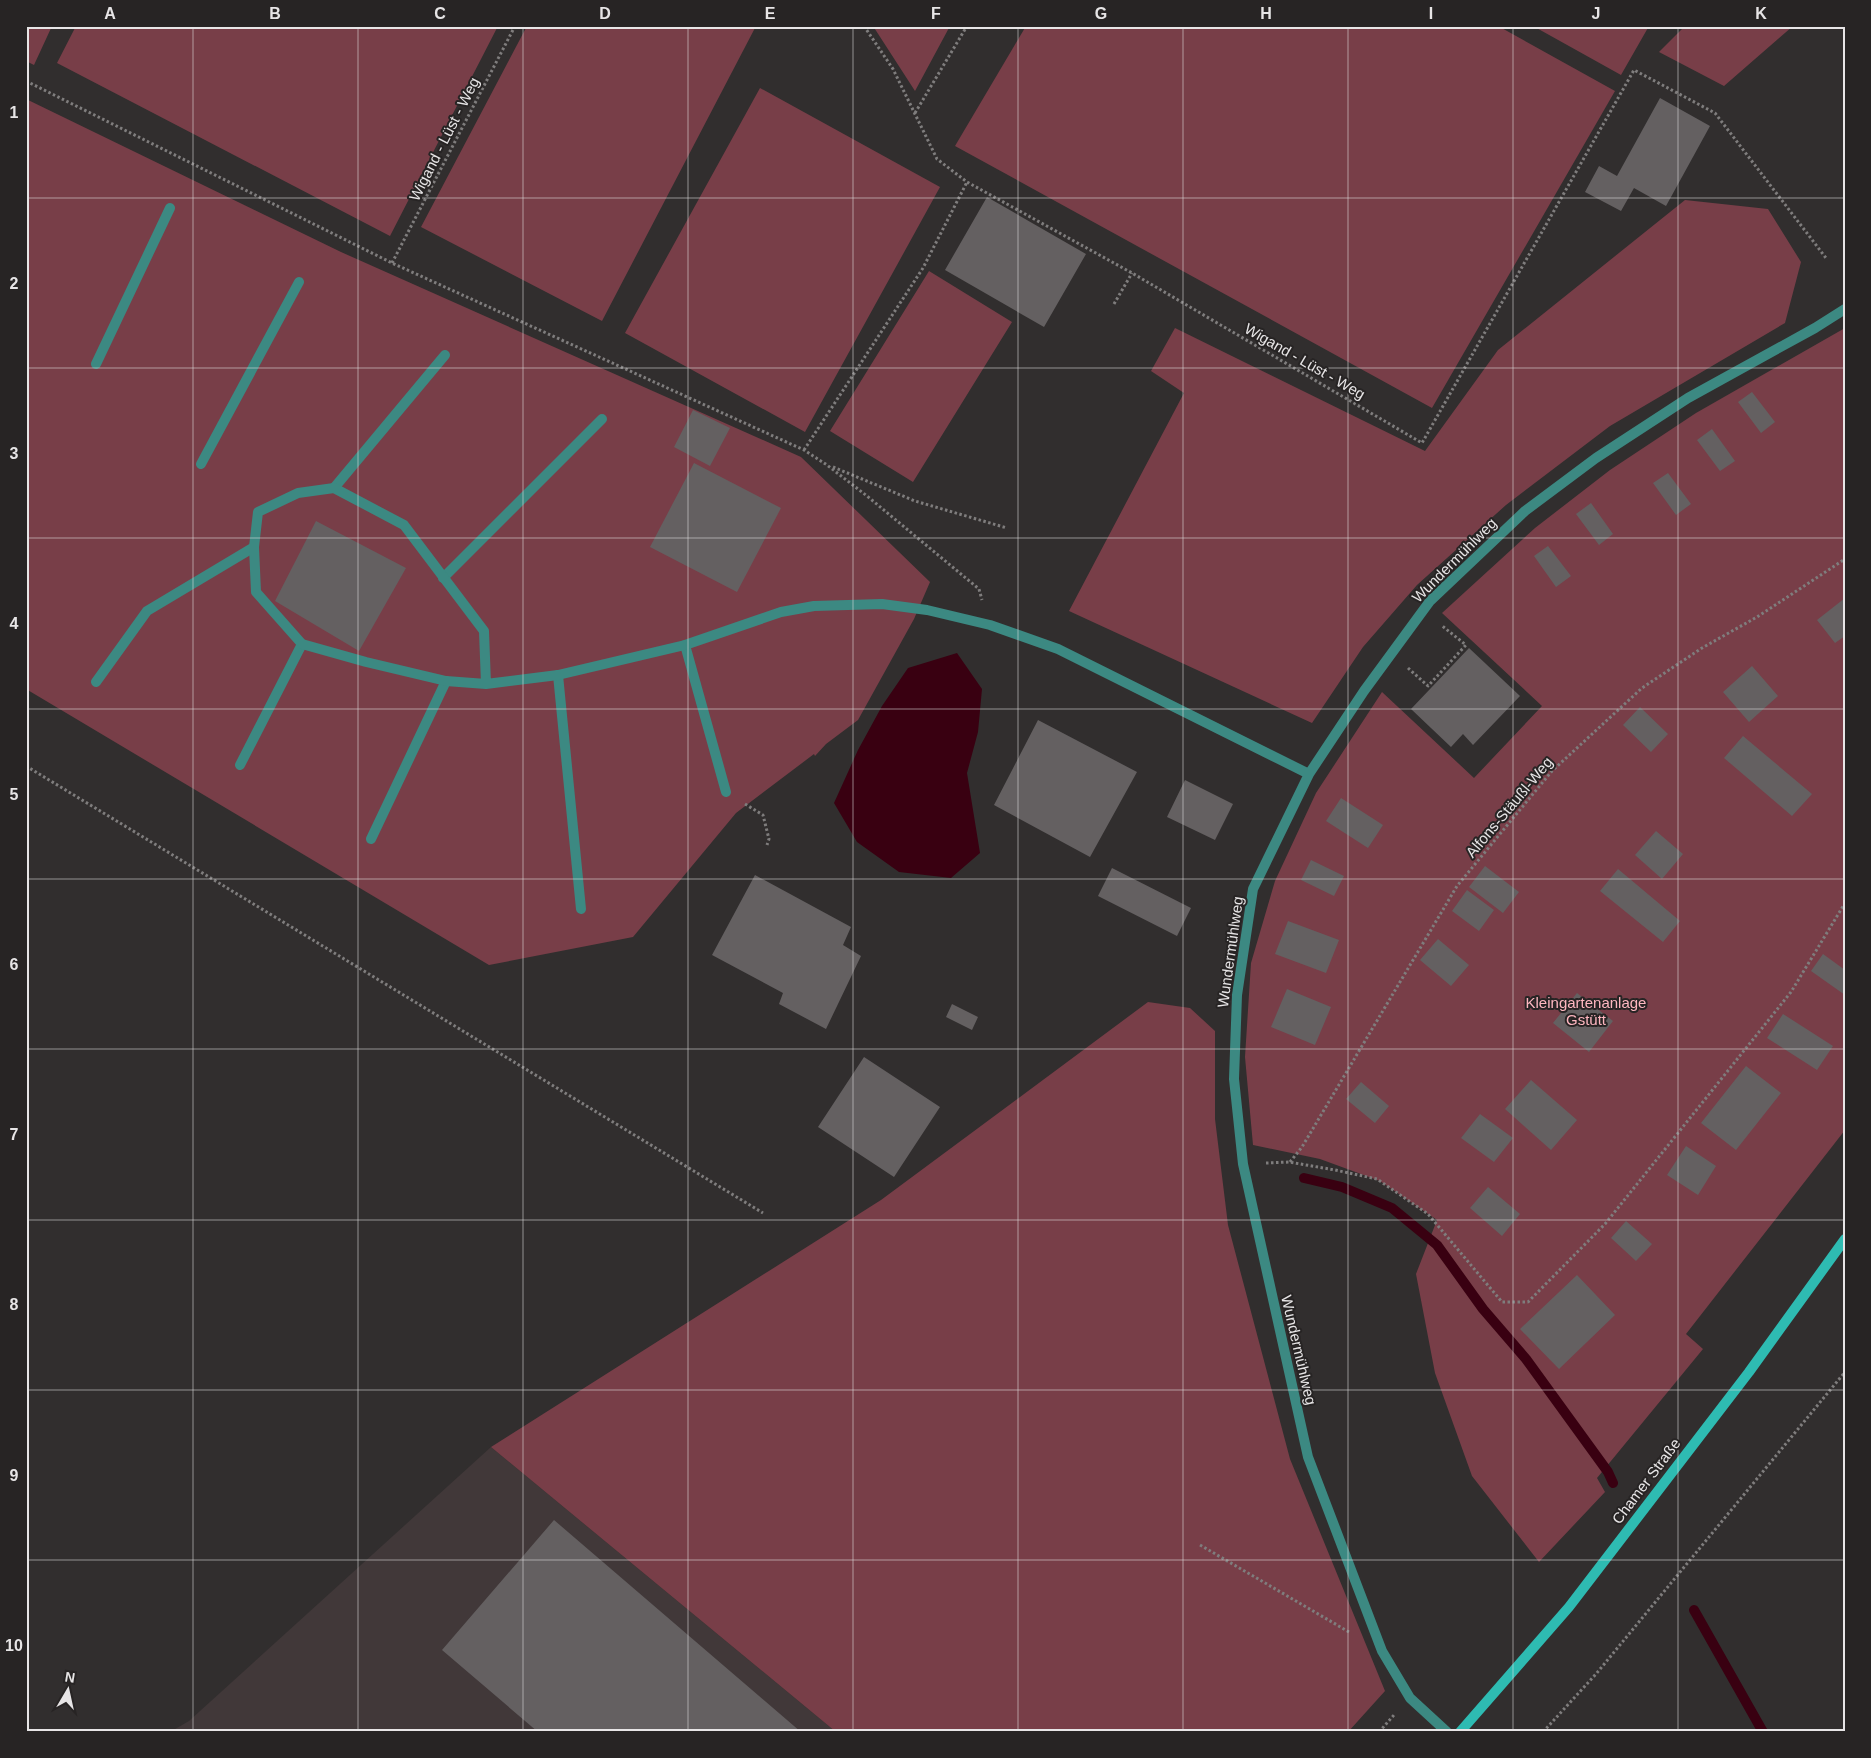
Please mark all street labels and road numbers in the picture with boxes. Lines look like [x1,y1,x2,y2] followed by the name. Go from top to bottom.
[405,74,483,204] street label: Wigand - Lüst - Weg
[1242,320,1368,402] street label: Wigand - Lüst - Weg
[1408,514,1500,606] street label: Wundermühlweg
[1462,753,1556,861] street label: Alfons-Stäußl-Weg
[1214,895,1246,1009] street label: Wundermühlweg
[1278,1293,1320,1407] street label: Wundermühlweg
[1608,1435,1684,1527] street label: Chamer Straße

